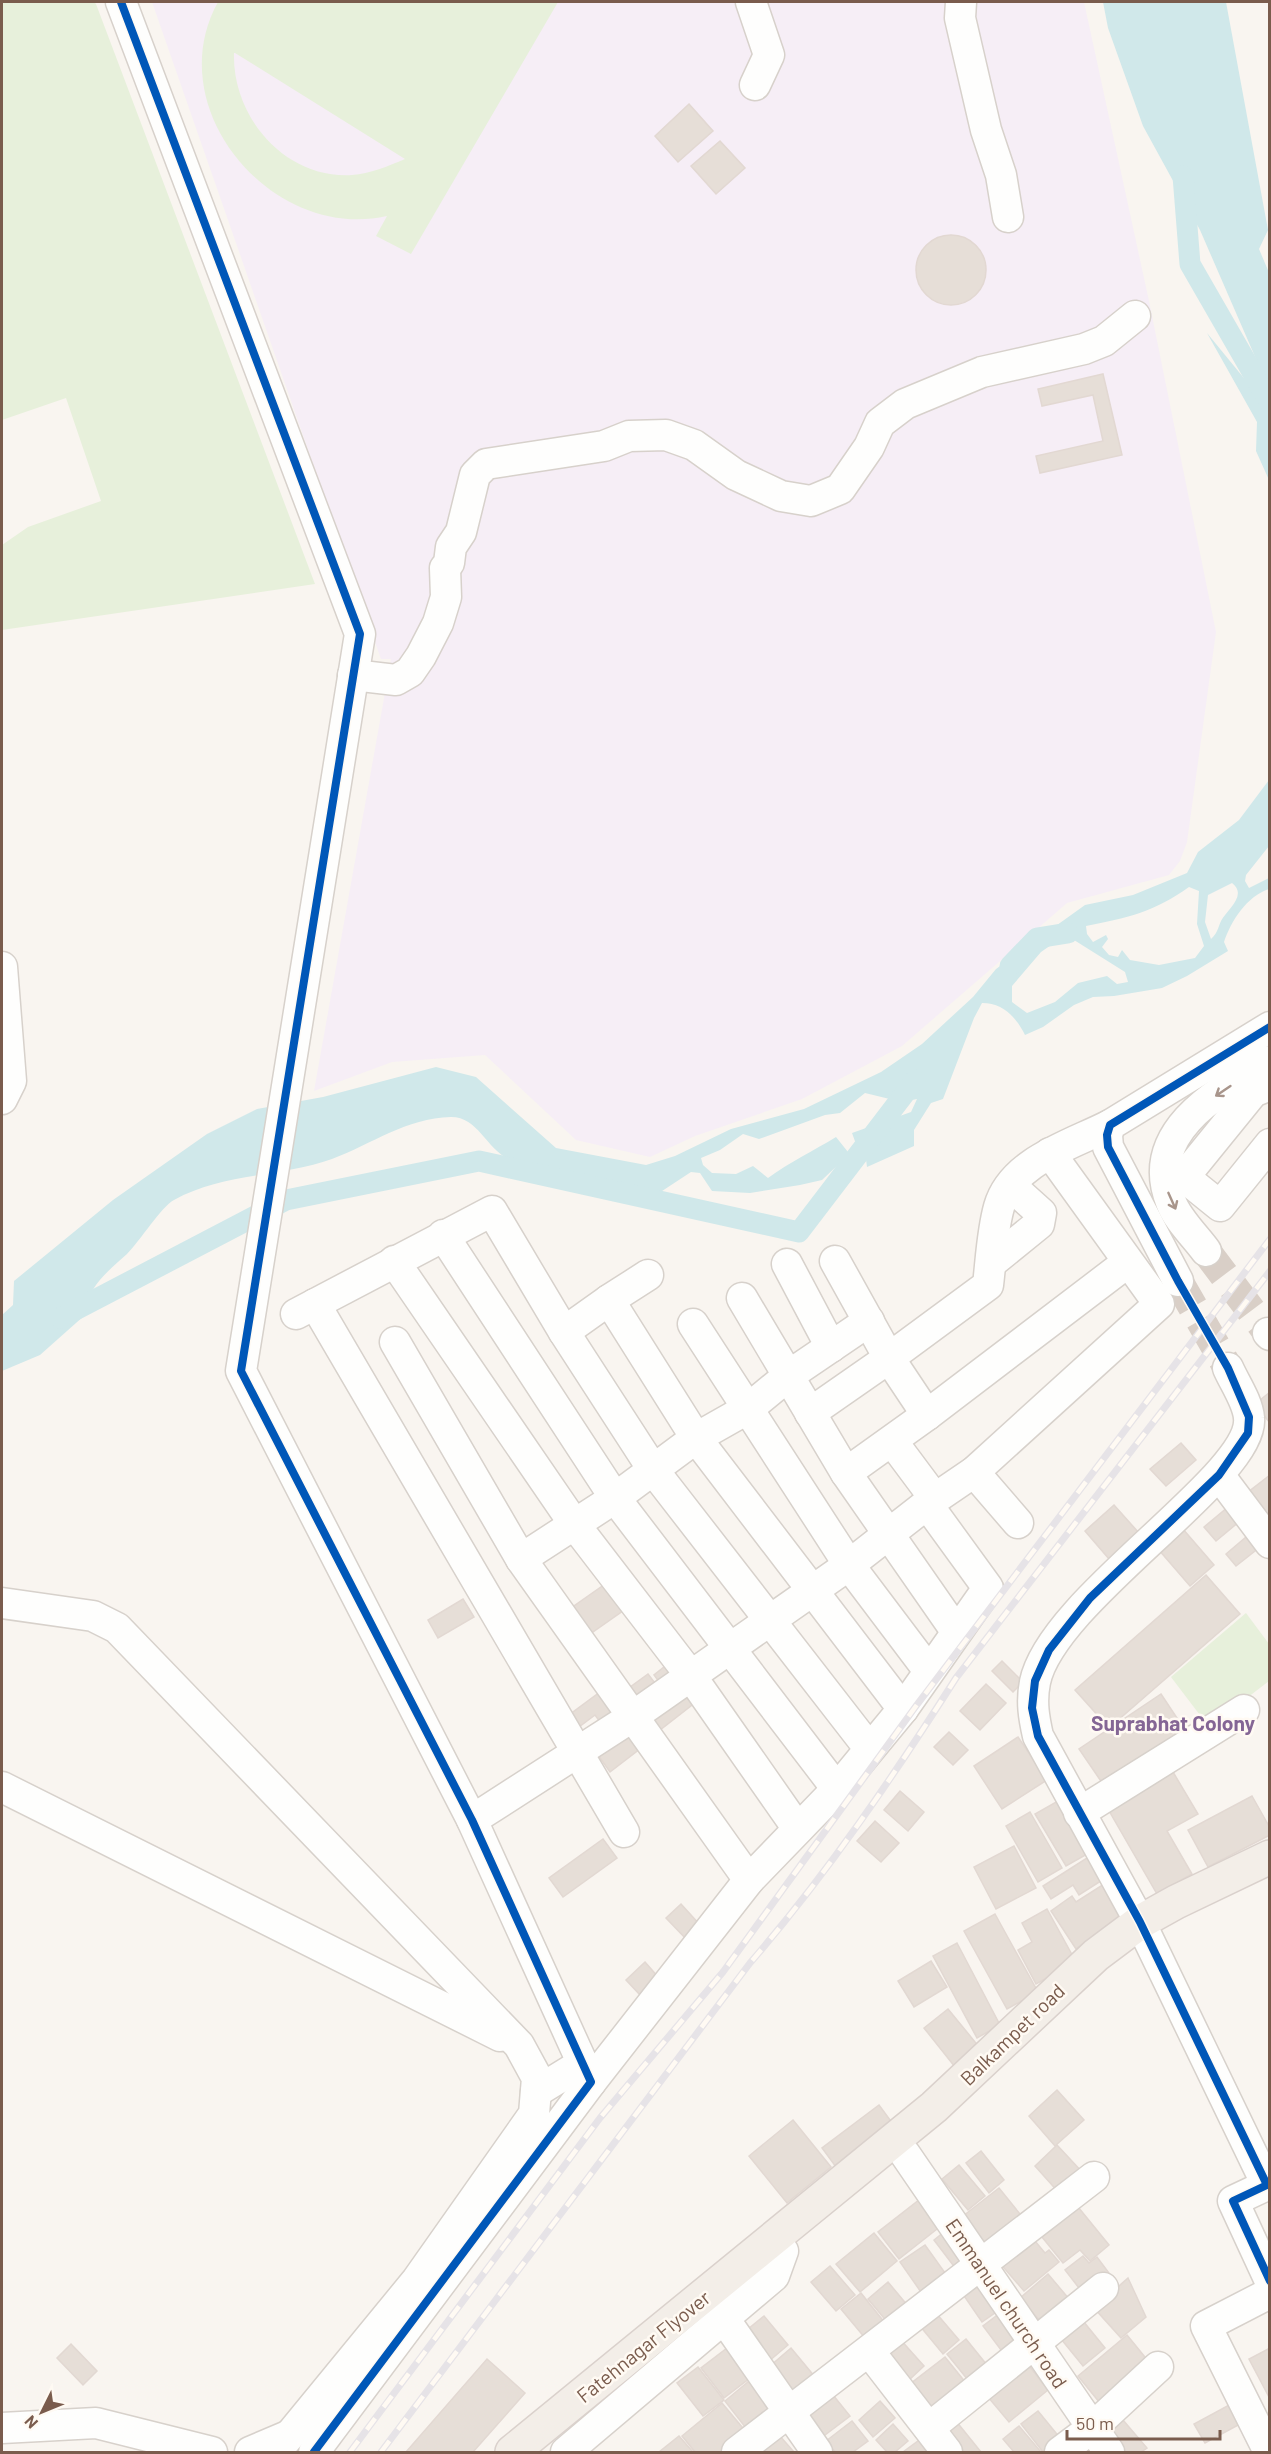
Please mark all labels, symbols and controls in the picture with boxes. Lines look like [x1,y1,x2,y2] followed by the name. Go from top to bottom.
[1215,1085,1231,1097] one-way arrow
[1167,1192,1178,1210] one-way arrow
[1091,1710,1255,1735] district label: Suprabhat Colony
[955,1978,1069,2090] street label: Balkampet road
[941,2214,1073,2392] street label: Emmanuel church road
[571,2285,715,2407] street label: Fatehnagar Flyover
[12,2382,72,2442] north arrow
[1067,2403,1220,2441] scale bar
[20,2412,41,2433] text: N
[1076,2412,1114,2434] text: 50 m

